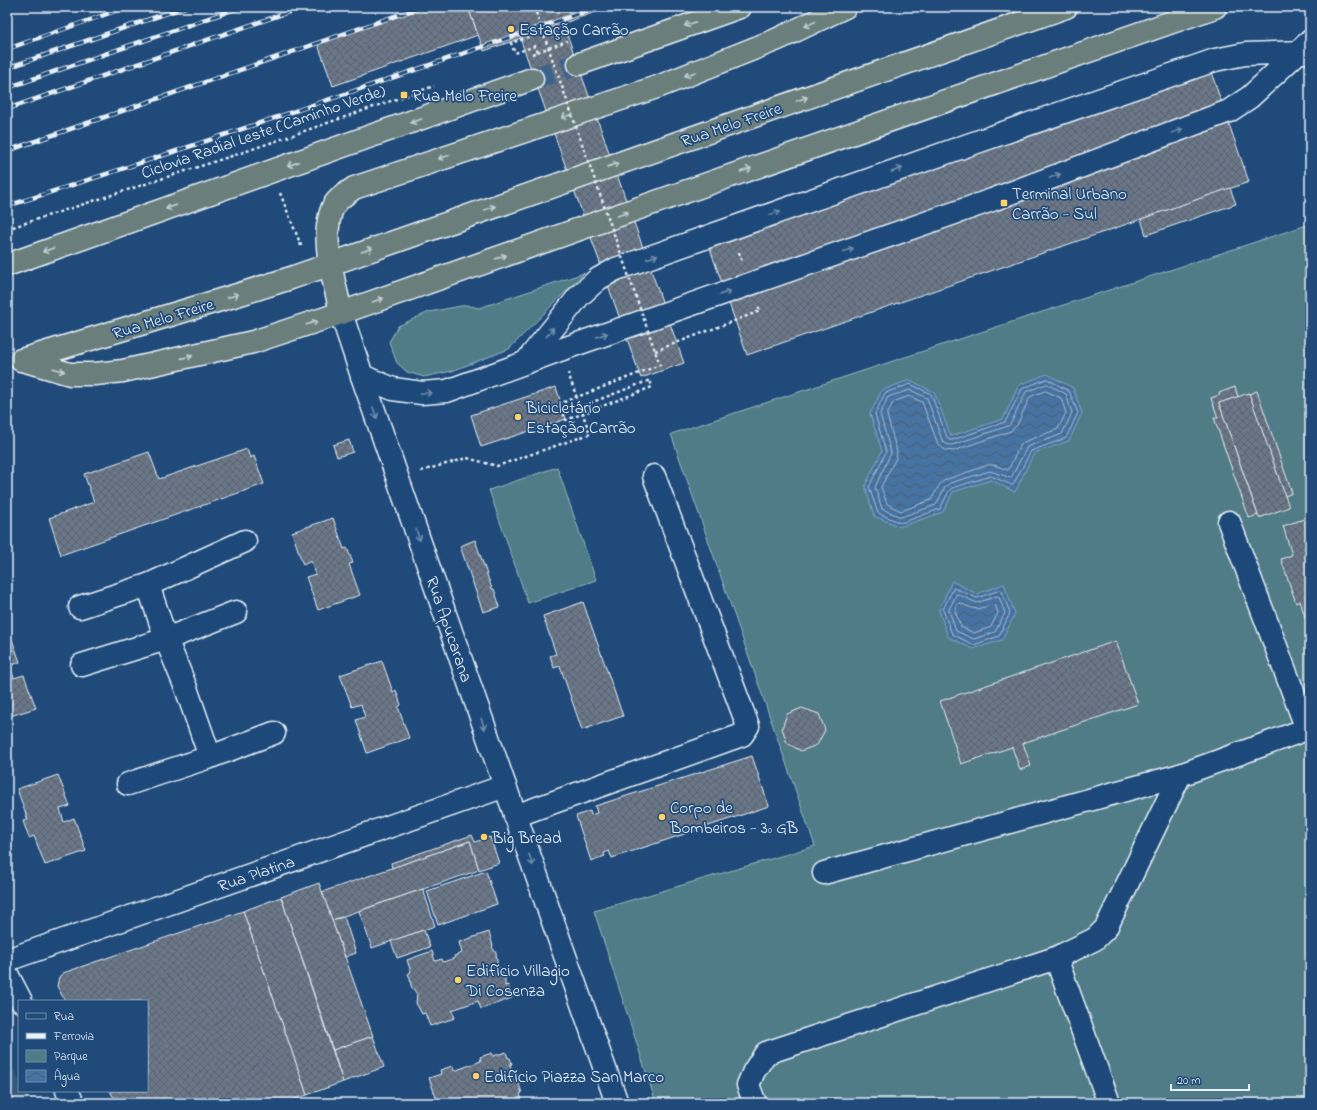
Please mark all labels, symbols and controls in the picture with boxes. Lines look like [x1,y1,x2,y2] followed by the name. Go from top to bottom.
[519,18,629,43] place label: Estação Carrão
[684,21,696,29] one-way arrow
[805,21,817,28] one-way arrow
[506,24,516,34] marker: Estação Carrão
[685,70,697,78] one-way arrow
[138,79,389,186] street label: Ciclovia Radial Leste (Caminho Verde)
[412,84,517,109] place label: Rua Melo Freire
[399,90,409,100] marker: Rua Melo Freire
[795,95,808,102] one-way arrow
[678,96,785,154] street label: Rua Melo Freire
[562,113,574,121] one-way arrow
[410,118,423,125] one-way arrow
[1170,126,1182,134] one-way arrow
[439,154,451,162] one-way arrow
[287,161,300,168] one-way arrow
[606,161,619,168] one-way arrow
[739,166,751,174] one-way arrow
[891,166,904,173] one-way arrow
[1048,172,1060,180] one-way arrow
[1012,182,1127,227] place label: Terminal Urbano Carrão - Sul
[999,198,1009,208] marker: Terminal Urbano Carrão - Sul
[484,203,496,211] one-way arrow
[164,204,177,211] one-way arrow
[617,209,629,217] one-way arrow
[768,209,781,216] one-way arrow
[361,246,373,254] one-way arrow
[841,246,854,253] one-way arrow
[42,247,54,255] one-way arrow
[646,252,658,260] one-way arrow
[494,253,507,260] one-way arrow
[718,289,731,296] one-way arrow
[110,292,218,347] street label: Rua Melo Freire
[227,292,240,299] one-way arrow
[372,296,384,304] one-way arrow
[306,319,319,326] one-way arrow
[546,326,555,337] one-way arrow
[596,331,608,339] one-way arrow
[180,352,193,360] one-way arrow
[52,367,65,375] one-way arrow
[419,389,432,396] one-way arrow
[525,396,636,441] place label: Bicicletário Estação Carrão
[371,406,379,418] one-way arrow
[513,412,523,422] marker: Bicicletário Estação Carrão
[414,529,422,541] one-way arrow
[419,573,478,686] street label: Rua Apucarana
[480,718,487,731] one-way arrow
[669,796,798,841] place label: Corpo de Bombeiros - 3º GB
[657,812,667,822] marker: Corpo de Bombeiros - 3º GB
[491,826,562,853] place label: Big Bread
[479,832,489,842] marker: Big Bread
[215,850,298,899] street label: Rua Platina
[527,854,535,866] one-way arrow
[465,959,570,1004] place label: Edifício Villagio Di Cosenza
[453,975,463,985] marker: Edifício Villagio Di Cosenza
[18,1000,148,1092] legend
[54,1008,74,1026] text: Rua
[53,1028,94,1046] text: Ferrovia
[54,1048,88,1066] text: Parque
[484,1065,664,1090] place label: Edifício Piazza San Marco
[1171,1066,1249,1092] scale bar
[54,1067,80,1087] text: Água
[471,1071,481,1081] marker: Edifício Piazza San Marco
[1177,1072,1200,1090] text: 20 m

